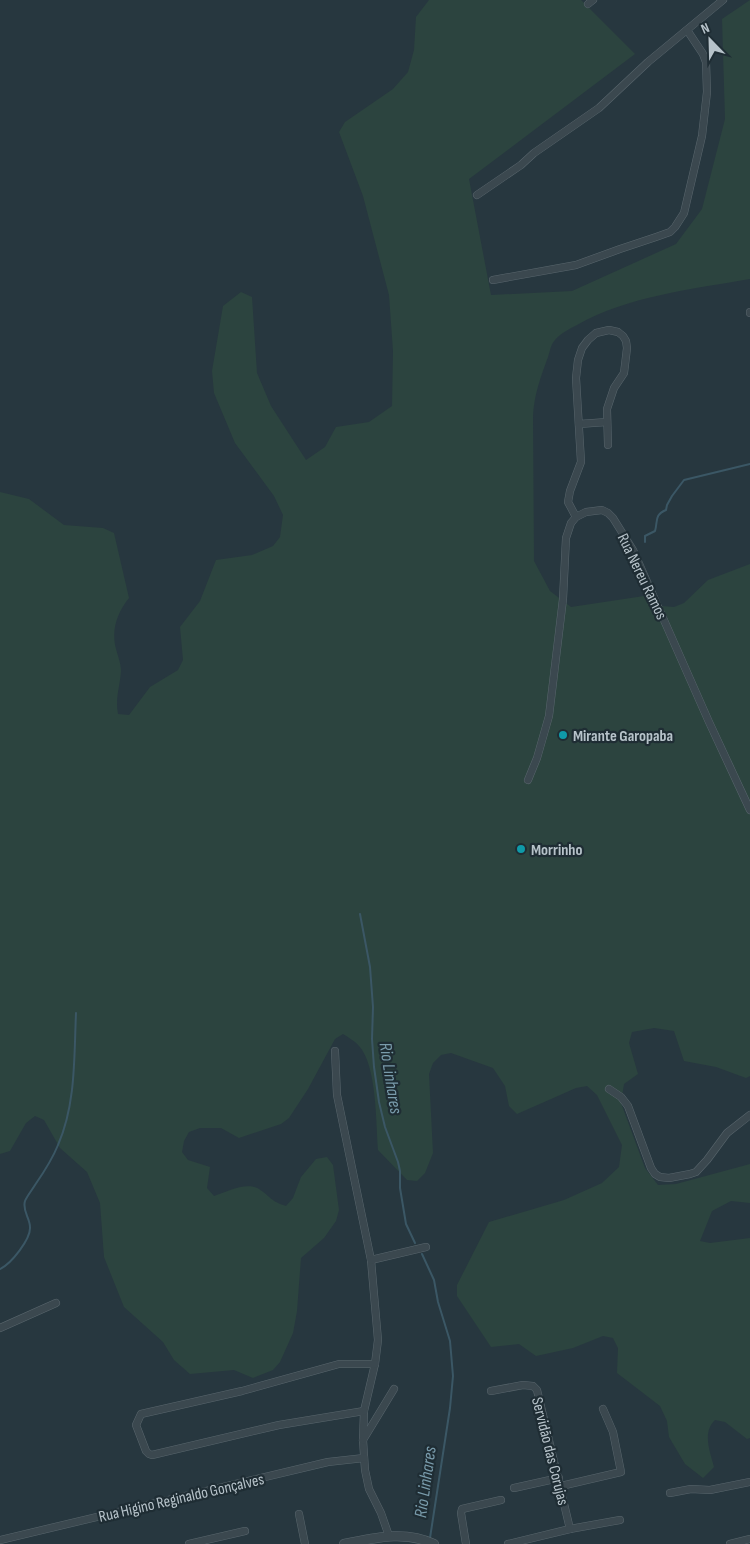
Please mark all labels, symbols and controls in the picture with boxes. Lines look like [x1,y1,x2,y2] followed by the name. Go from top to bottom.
[685,15,735,65] north arrow
[698,19,712,38] text: N
[613,531,671,623] street label: Rua Nereu Ramos
[573,727,673,746] place label: Mirante Garopaba
[557,729,569,741] marker: Mirante Garopaba
[531,841,582,860] place label: Morrinho
[515,843,527,855] marker: Morrinho
[375,1041,407,1116] water label: Rio Linhares
[527,1395,572,1508] street label: Servidão das Corujas
[410,1444,441,1519] water label: Rio Linhares
[97,1470,266,1527] street label: Rua Higino Reginaldo Gonçalves

